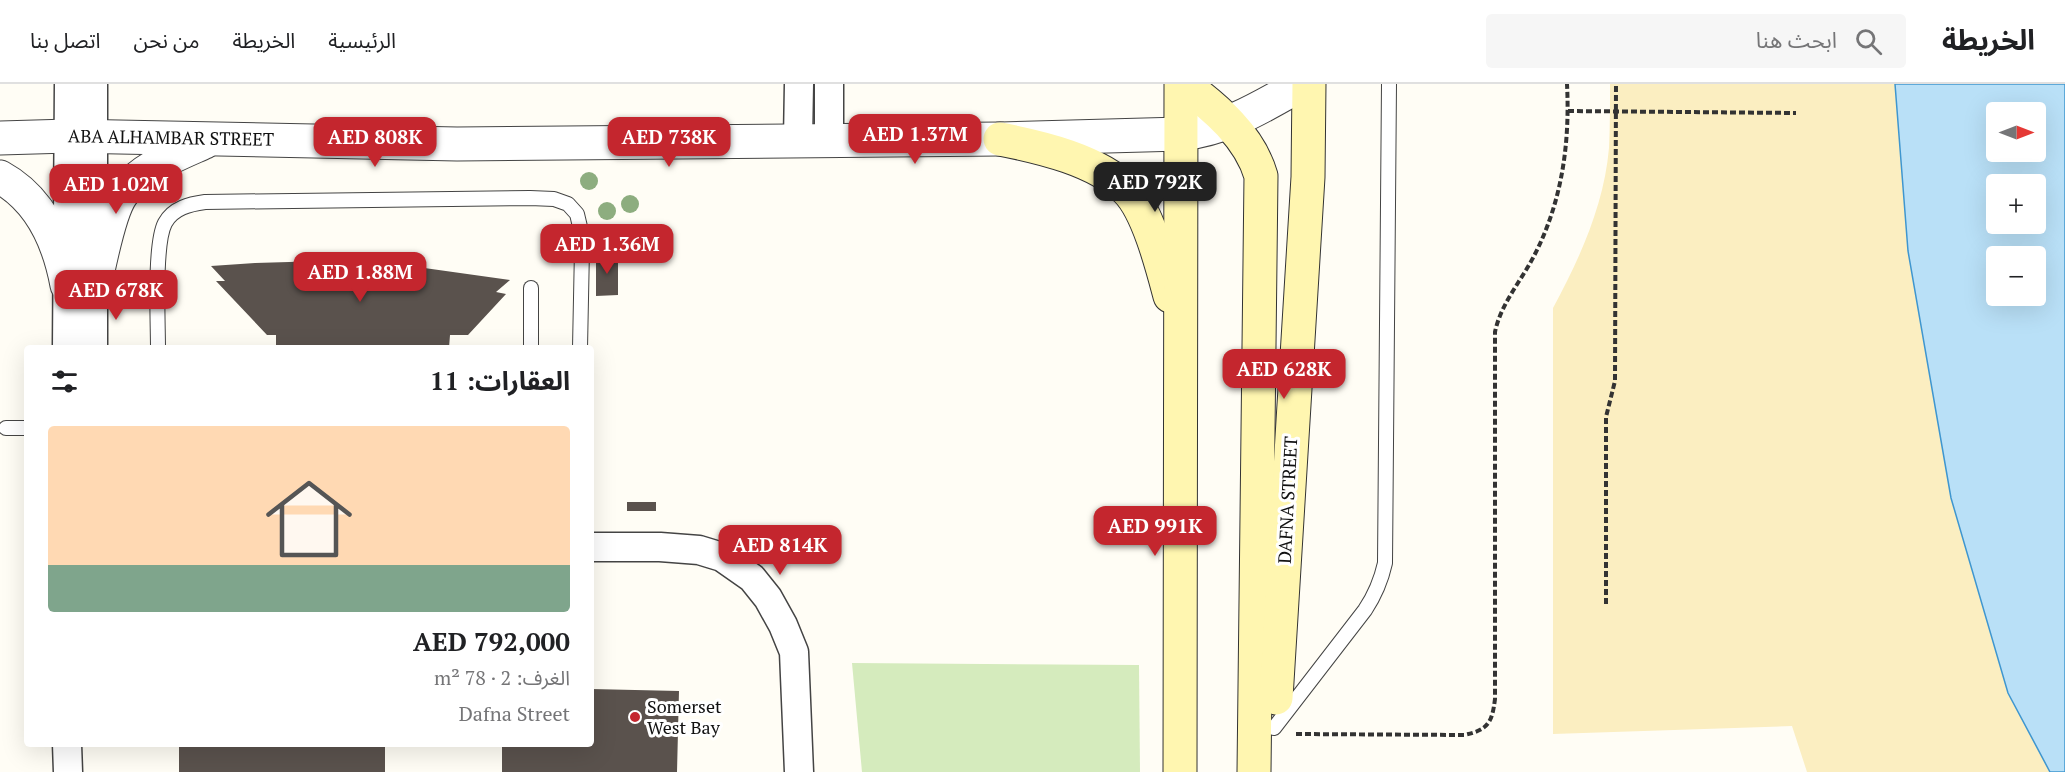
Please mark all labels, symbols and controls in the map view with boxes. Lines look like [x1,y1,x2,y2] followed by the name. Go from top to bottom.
[1486,14,1906,68] search box
[1942,21,2035,58] text: الخريطة
[1756,25,1837,54] text: ابحث هنا
[1852,25,1885,58] icon: search
[30,26,101,54] text: اتصل بنا
[134,26,199,54] text: من نحن
[232,26,295,54] text: الخريطة
[328,26,396,54] text: الرئيسية
[1986,102,2046,162] north arrow
[1986,102,2046,306] map controls
[846,114,984,165] pin: AED 1.37M
[313,117,437,168] pin: AED 808K
[607,117,731,168] pin: AED 738K
[862,120,968,147] text: AED 1.37M
[68,123,274,151] street label: ABA ALHAMBAR STREET
[328,123,422,150] text: AED 808K
[622,123,716,150] text: AED 738K
[1093,162,1217,213] pin: AED 792K
[47,164,185,215] pin: AED 1.02M
[1108,168,1202,195] text: AED 792K
[63,170,169,197] text: AED 1.02M
[1986,174,2046,234] button: +
[538,224,676,275] pin: AED 1.36M
[554,230,660,257] text: AED 1.36M
[1986,246,2046,306] button: −
[291,252,429,303] pin: AED 1.88M
[307,258,413,285] text: AED 1.88M
[54,270,178,321] pin: AED 678K
[69,276,163,303] text: AED 678K
[1222,349,1346,400] pin: AED 628K
[1237,355,1331,382] text: AED 628K
[430,363,570,397] text: العقارات: 11
[48,365,81,398] icon: filters
[1272,436,1302,564] street label: DAFNA STREET
[255,465,363,573] icon: home
[1093,506,1217,557] pin: AED 991K
[1108,512,1202,539] text: AED 991K
[718,525,842,576] pin: AED 814K
[733,531,827,558] text: AED 814K
[413,624,570,658] text: AED 792,000
[434,664,570,691] text: الغرف: 2 · 78 m²
[647,694,722,739] place label: Somerset West Bay
[459,700,570,727] text: Dafna Street
[628,710,642,724] marker: Somerset West Bay

